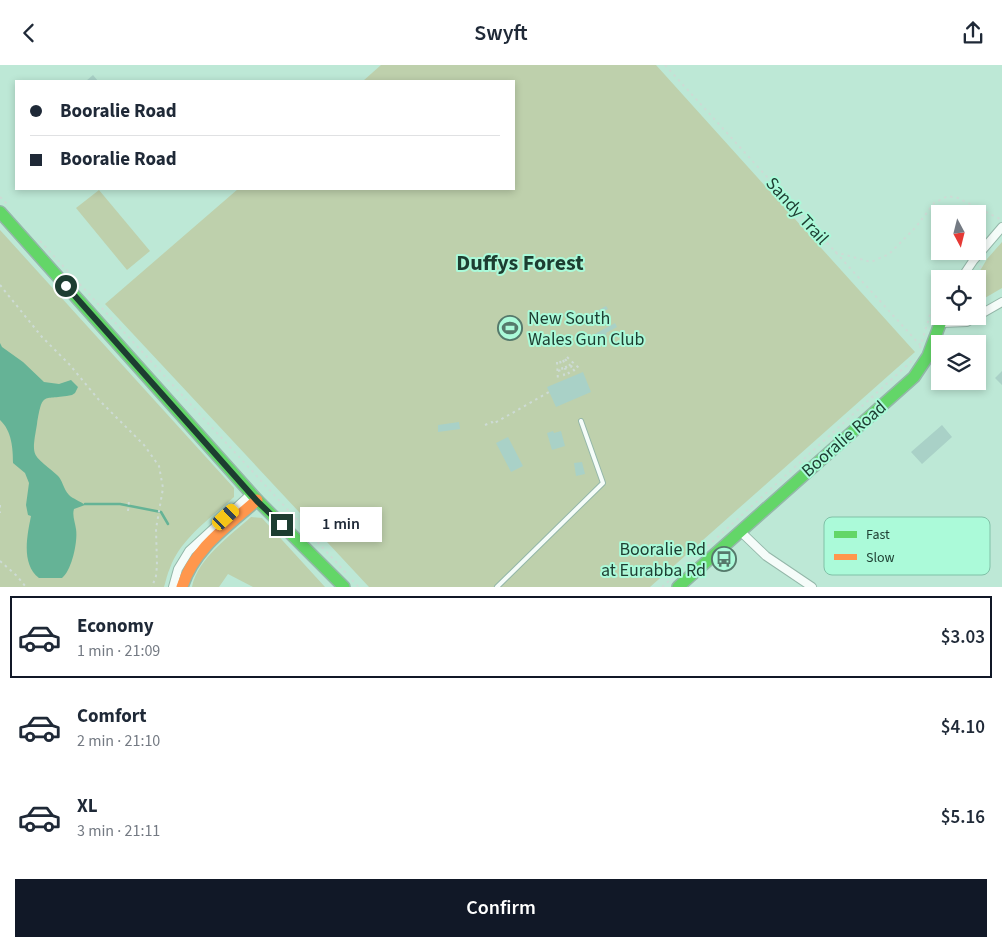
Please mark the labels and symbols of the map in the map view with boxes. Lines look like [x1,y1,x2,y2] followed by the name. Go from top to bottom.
[760,172,834,250] street label: Sandy Trail
[931,205,986,260] north arrow
[456,247,584,279] district label: Duffys Forest
[55,275,77,297] route start
[528,306,645,352] place label: New South Wales Gun Club
[497,315,523,341] sports icon: New South Wales Gun Club
[796,395,892,483] street label: Booralie Road
[209,501,242,533] car
[300,507,382,543] callout: 1 min
[271,514,293,536] route end
[824,517,990,575] legend
[866,525,890,545] text: Fast
[601,537,706,583] place label: Booralie Rd at Eurabba Rd
[711,546,737,572] bus stop icon: Booralie Rd at Eurabba Rd
[866,548,895,568] text: Slow

